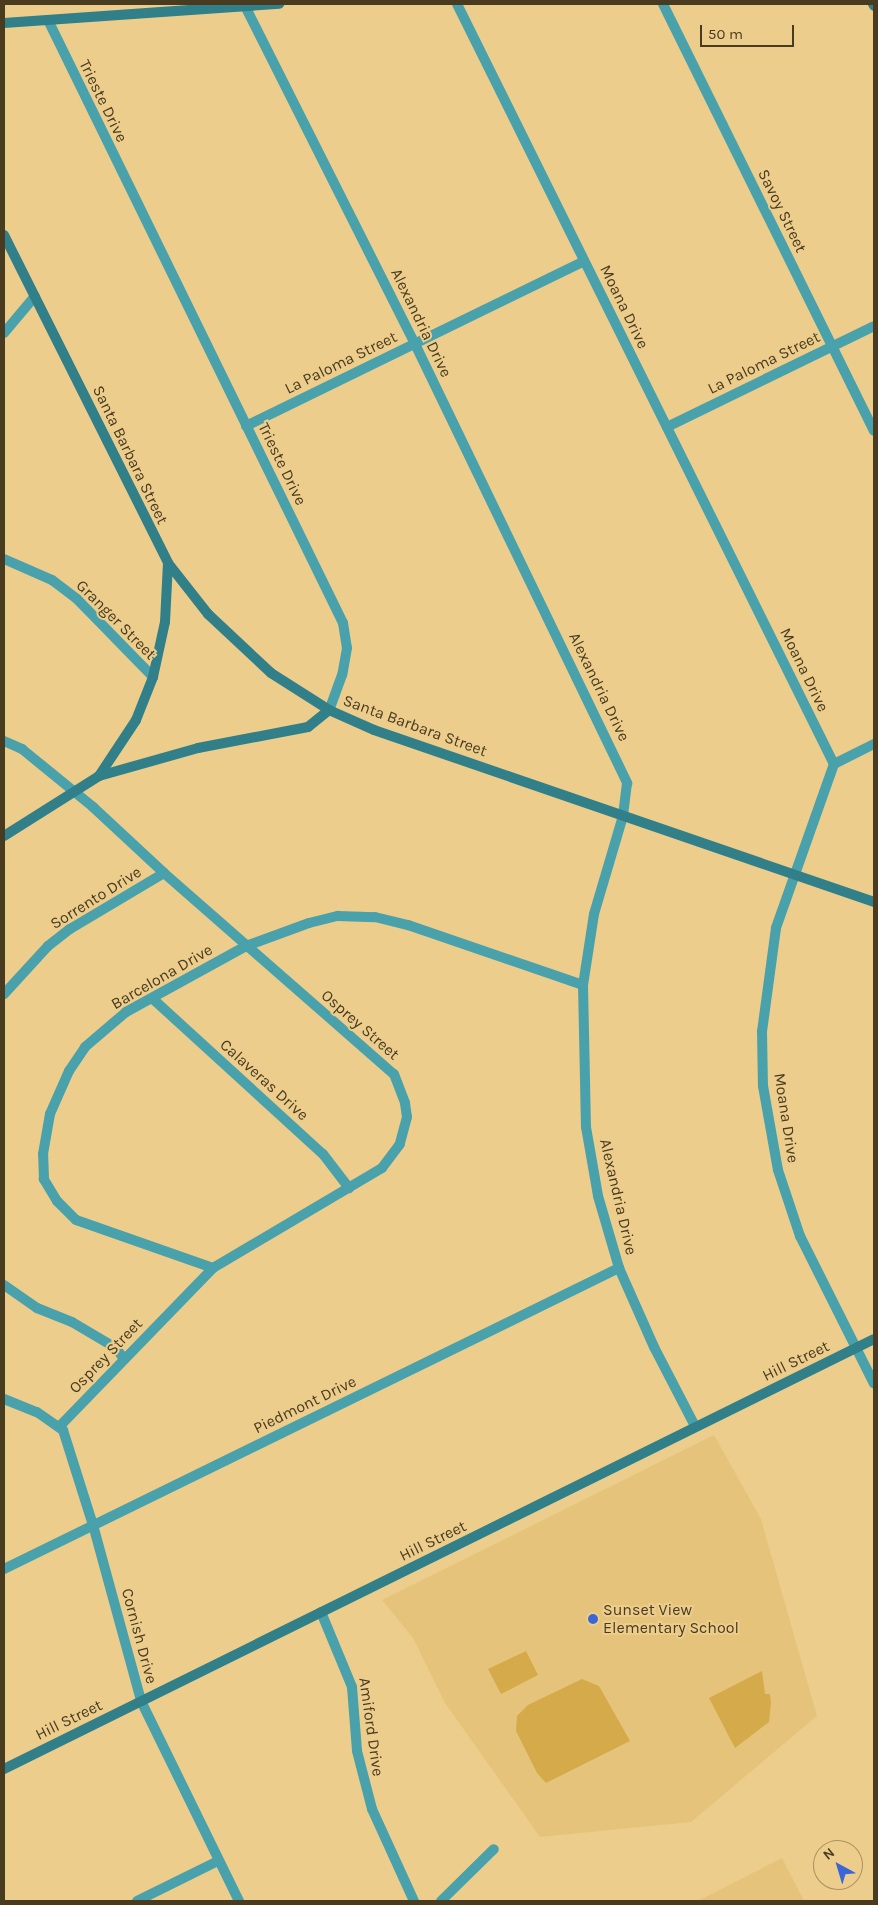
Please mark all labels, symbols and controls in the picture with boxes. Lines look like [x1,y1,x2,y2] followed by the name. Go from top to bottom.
[703,15,797,47] scale bar
[708,25,743,43] text: 50 m
[75,57,131,145] street label: Trieste Drive
[754,166,810,256] street label: Savoy Street
[595,262,653,352] street label: Moana Drive
[386,266,456,380] street label: Alexandria Drive
[282,328,400,398] street label: La Paloma Street
[705,328,823,398] street label: La Paloma Street
[88,383,172,527] street label: Santa Barbara Street
[254,420,310,508] street label: Trieste Drive
[72,576,160,664] street label: Granger Street
[775,625,833,715] street label: Moana Drive
[564,630,634,744] street label: Alexandria Drive
[340,691,490,761] street label: Santa Barbara Street
[47,862,145,934] street label: Sorrento Drive
[108,940,216,1014] street label: Barcelona Drive
[317,986,403,1064] street label: Osprey Street
[216,1035,312,1125] street label: Calaveras Drive
[769,1072,803,1164] street label: Moana Drive
[595,1137,641,1257] street label: Alexandria Drive
[65,1314,147,1398] street label: Osprey Street
[759,1337,833,1385] street label: Hill Street
[251,1372,359,1438] street label: Piedmont Drive
[396,1517,470,1565] street label: Hill Street
[117,1586,161,1686] street label: Cornish Drive
[603,1600,739,1638] place label: Sunset View Elementary School
[587,1613,599,1625] marker: Sunset View Elementary School
[355,1676,387,1778] street label: Amiford Drive
[32,1696,106,1744] street label: Hill Street
[813,1840,863,1890] north arrow
[820,1844,838,1864] text: N

